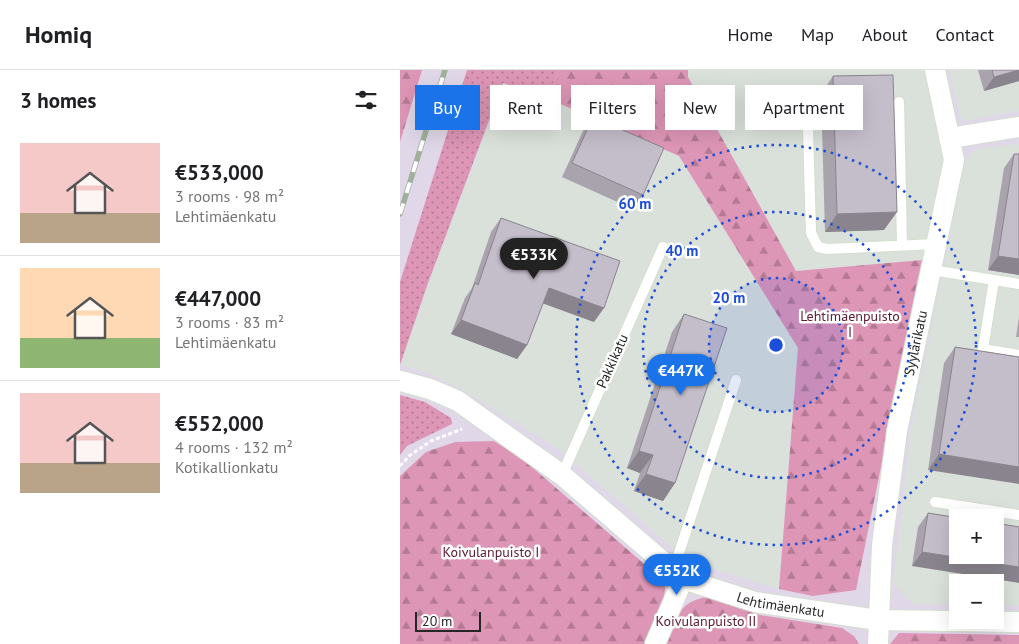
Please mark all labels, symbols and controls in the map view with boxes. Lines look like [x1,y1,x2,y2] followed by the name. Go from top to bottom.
[25,19,92,50] text: Homiq
[727,23,773,46] text: Home
[801,23,834,46] text: Map
[862,23,908,46] text: About
[936,23,994,46] text: Contact
[415,85,480,130] chip: Buy
[490,85,561,130] chip: Rent
[571,85,655,130] chip: Filters
[665,85,735,130] chip: New
[745,85,863,130] chip: Apartment
[352,86,380,114] icon: filters
[20,87,96,114] text: 3 homes
[175,159,264,186] text: €533,000
[60,163,120,223] icon: home
[175,186,284,206] text: 3 rooms · 98 m²
[619,194,651,213] text: 60 m
[175,206,276,226] text: Lehtimäenkatu
[499,238,569,280] pin: €533K
[666,241,698,260] text: 40 m
[511,244,557,264] text: €533K
[175,285,261,312] text: €447,000
[60,288,120,348] icon: home
[713,288,745,307] text: 20 m
[800,307,900,341] park label: Lehtimäenpuisto I
[900,309,931,377] street label: Syylärikatu
[175,312,284,332] text: 3 rooms · 83 m²
[592,331,632,391] street label: Pakkikatu
[175,332,276,352] text: Lehtimäenkatu
[767,336,785,354] centre of rings
[646,354,716,396] pin: €447K
[658,360,704,380] text: €447K
[175,410,264,437] text: €552,000
[60,413,120,473] icon: home
[175,437,293,457] text: 4 rooms · 132 m²
[175,457,279,477] text: Kotikallionkatu
[949,509,1004,629] map controls
[949,509,1004,564] button: +
[443,543,539,561] park label: Koivulanpuisto I
[642,554,712,596] pin: €552K
[654,560,700,580] text: €552K
[949,574,1004,629] button: −
[734,588,826,621] street label: Lehtimäenkatu
[415,609,481,632] scale bar
[422,612,452,630] text: 20 m
[656,612,756,630] park label: Koivulanpuisto II

